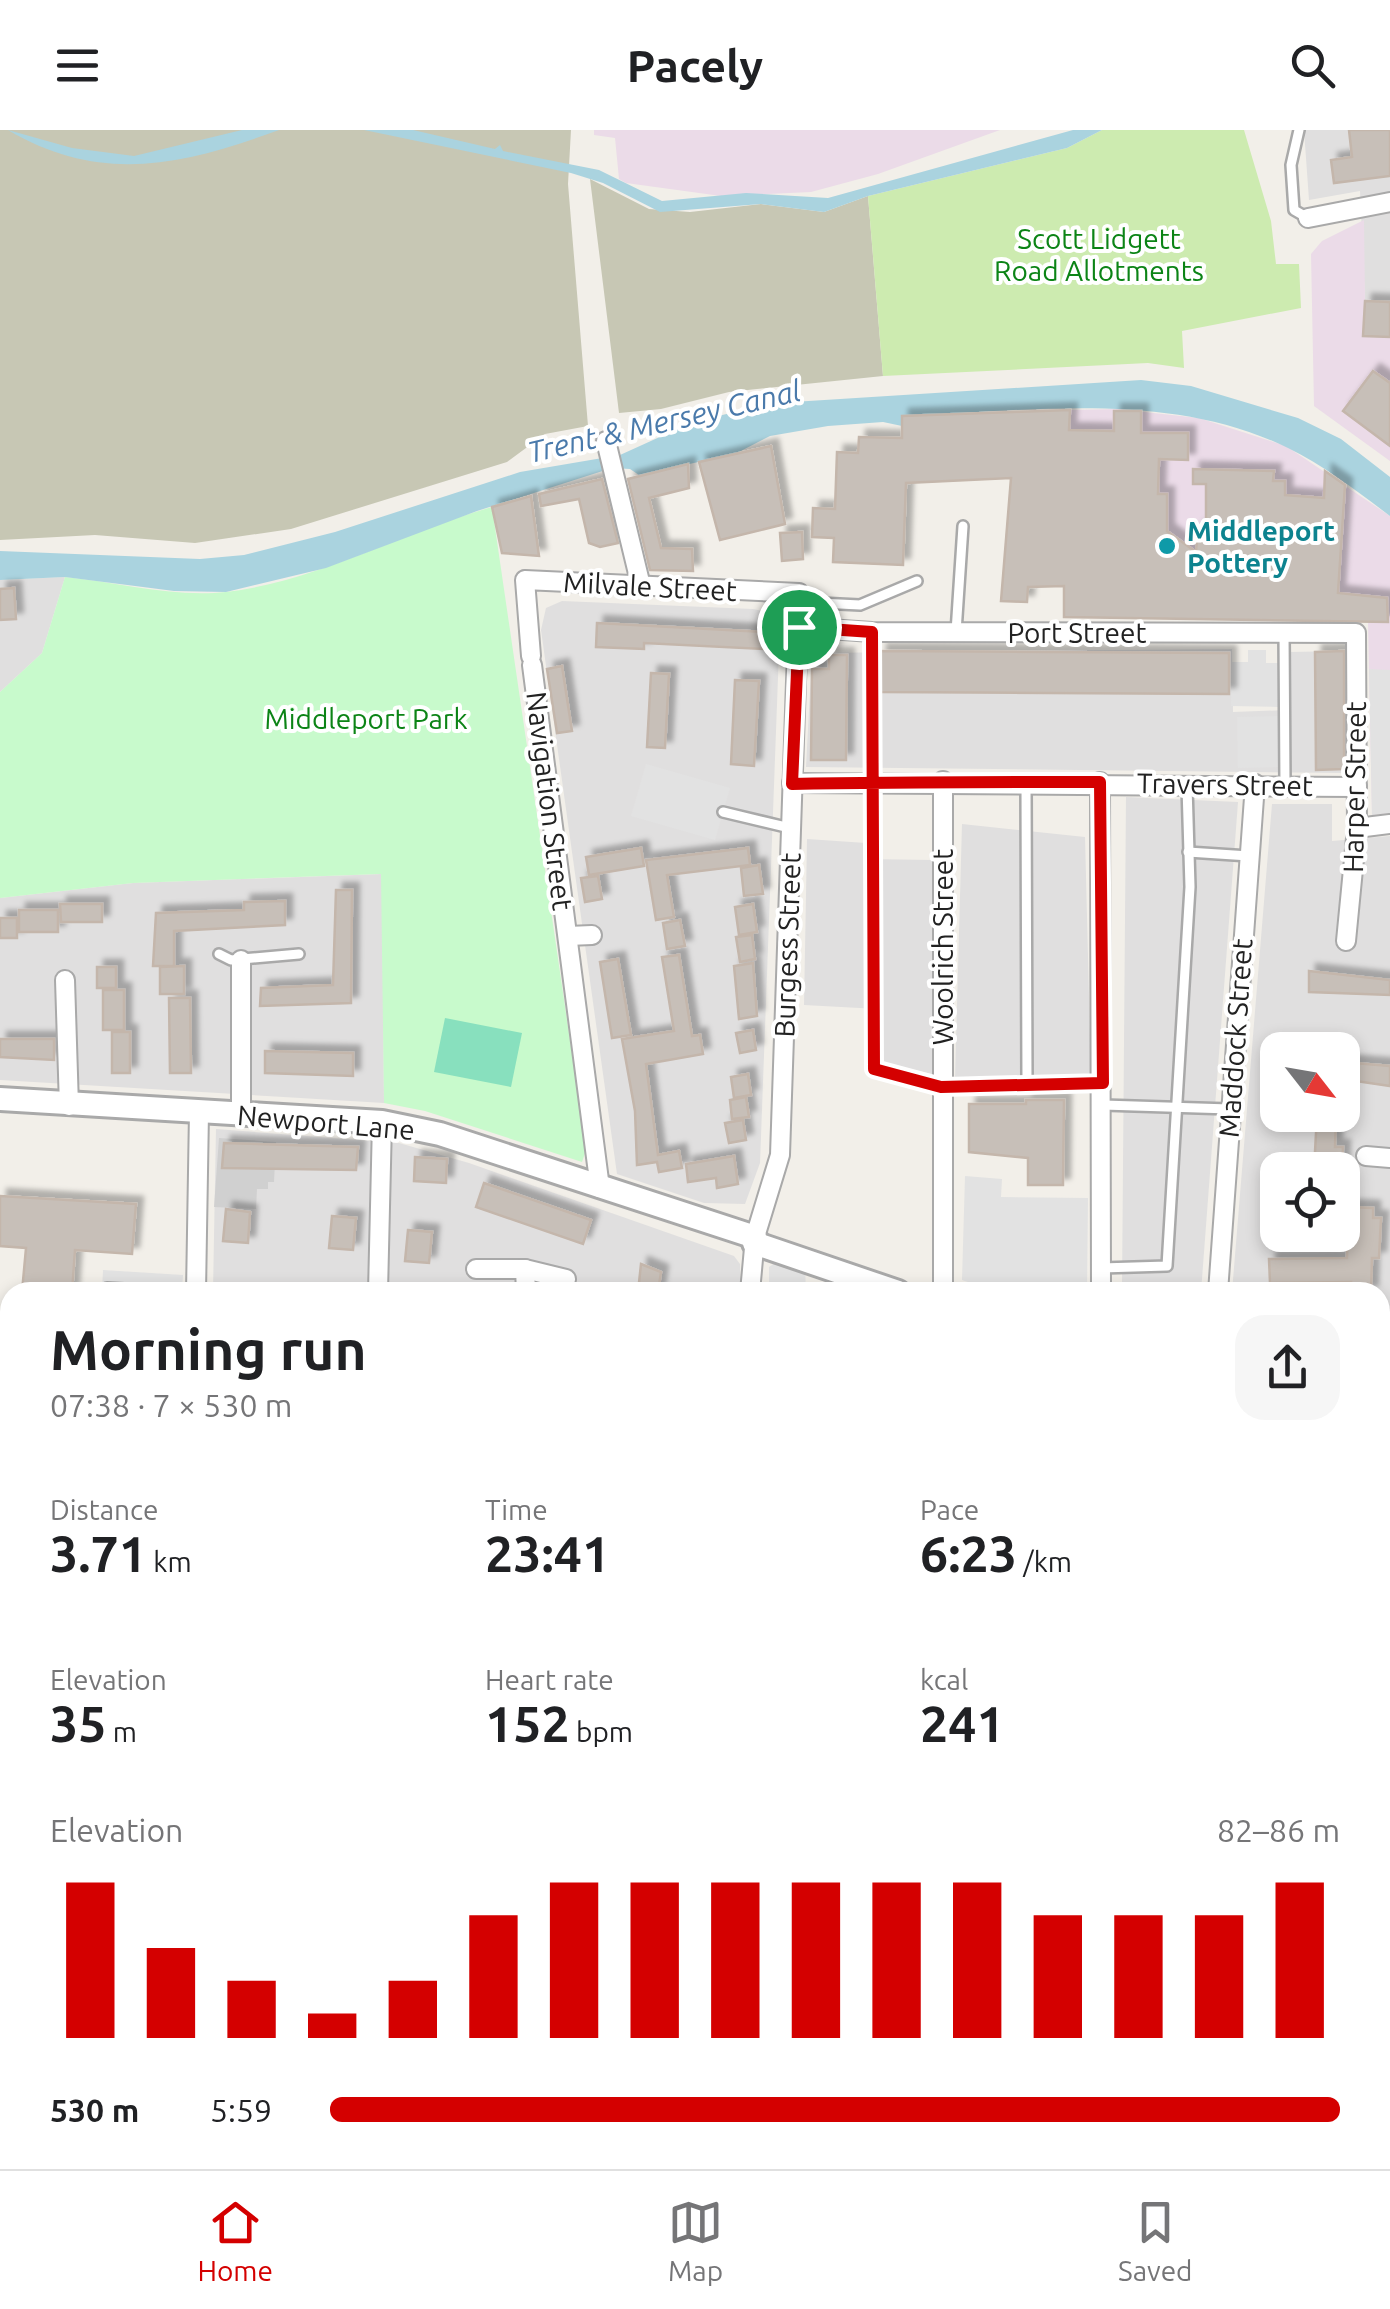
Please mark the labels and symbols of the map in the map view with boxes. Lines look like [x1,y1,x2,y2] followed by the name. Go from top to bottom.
[994,223,1204,286] park label: Scott Lidgett Road Allotments
[524,373,805,469] water label: Trent & Mersey Canal
[1187,515,1335,578] place label: Middleport Pottery
[1156,535,1178,557] marker: Middleport Pottery
[562,566,738,606] street label: Milvale Street
[757,585,842,670] pin
[1007,617,1147,648] street label: Port Street
[521,690,579,912] street label: Navigation Street
[1337,701,1371,873] street label: Harper Street
[264,703,468,734] park label: Middleport Park
[1137,767,1313,801] street label: Travers Street
[927,849,958,1045] street label: Woolrich Street
[768,852,806,1038] street label: Burgess Street
[1213,937,1257,1139] street label: Maddock Street
[1260,1032,1360,1132] north arrow
[236,1099,416,1145] street label: Newport Lane

